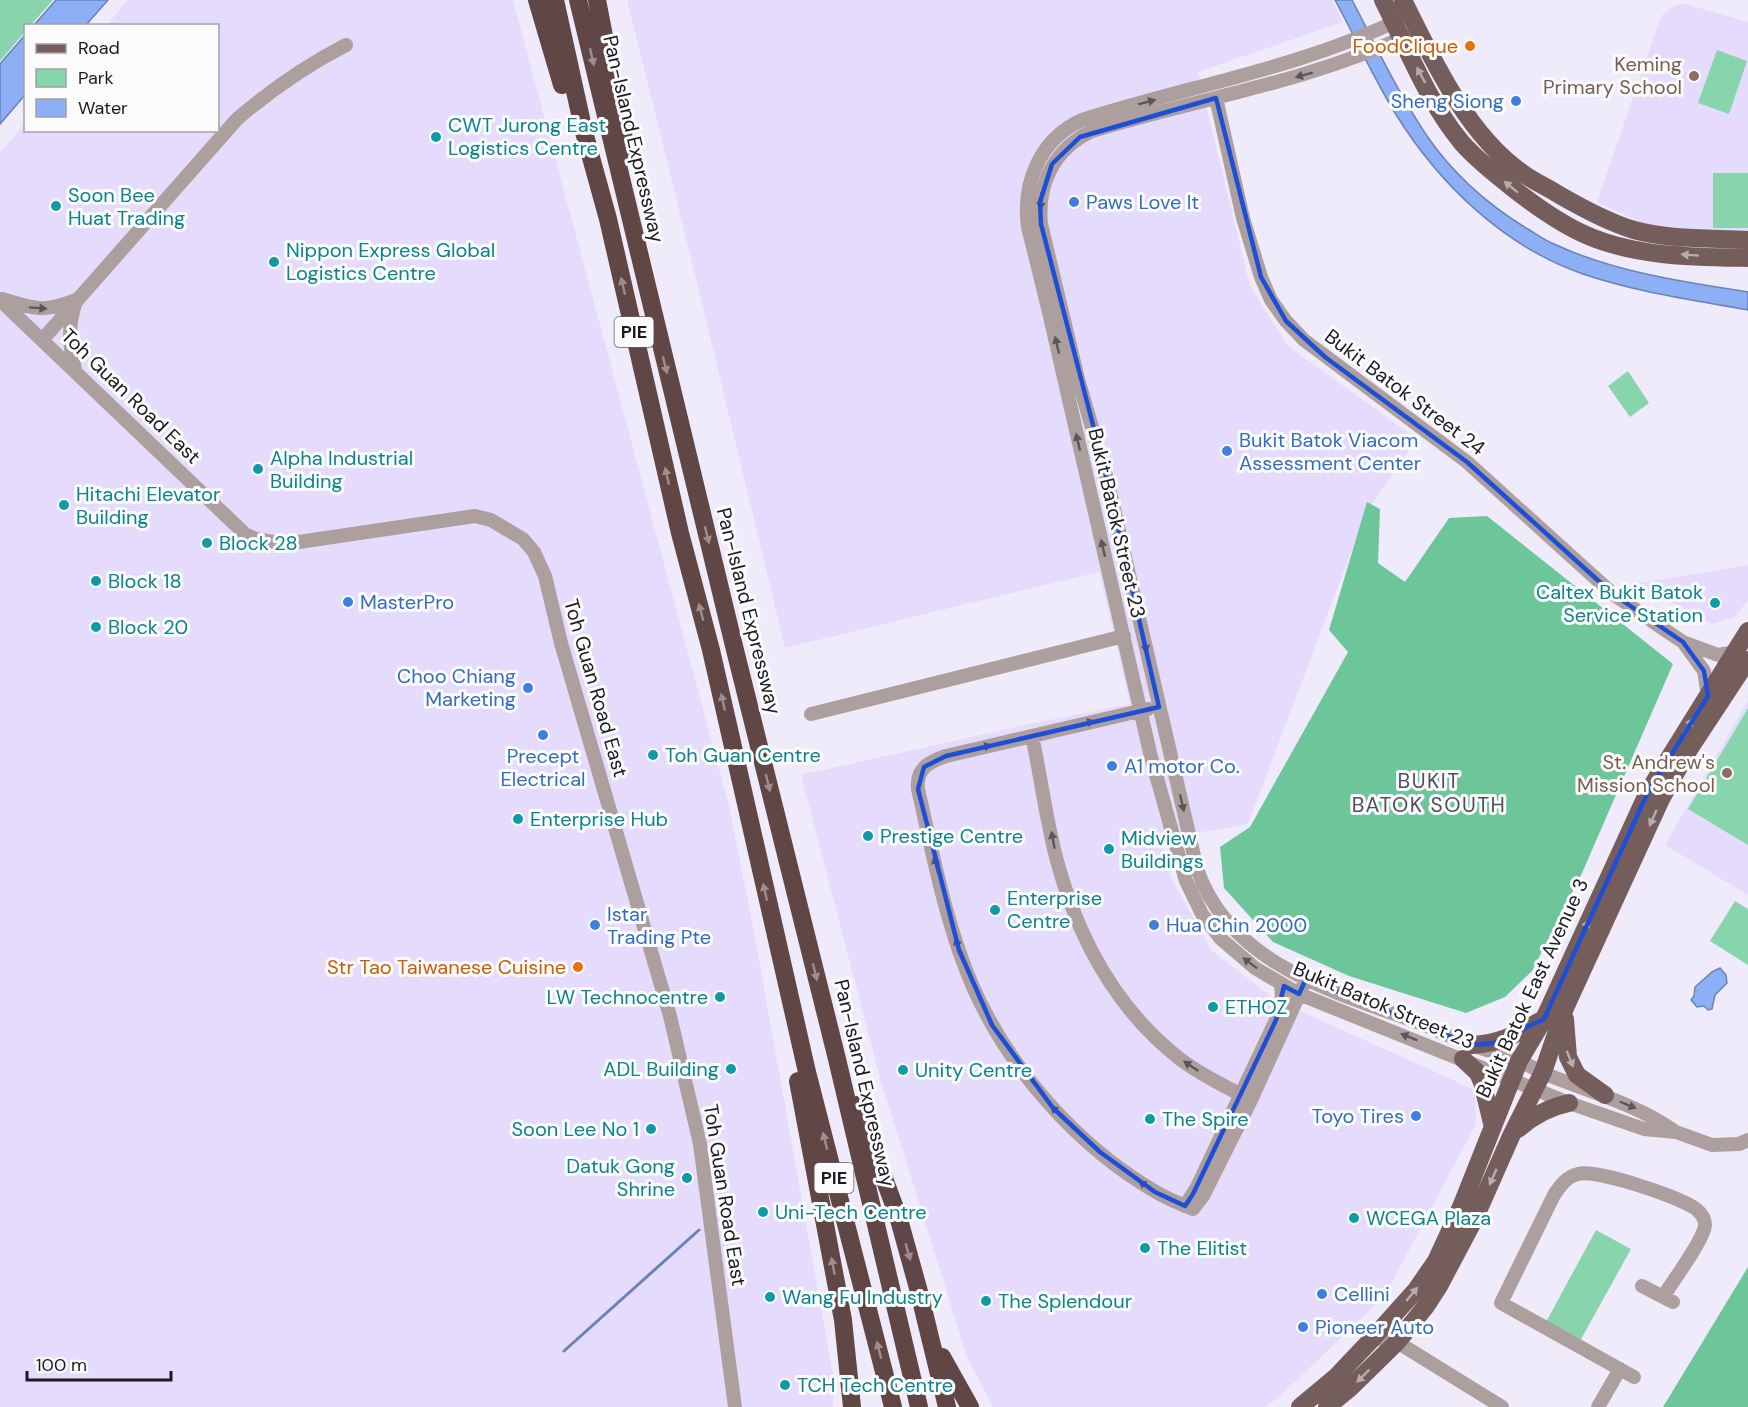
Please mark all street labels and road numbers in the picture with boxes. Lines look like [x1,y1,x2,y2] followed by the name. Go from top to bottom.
[597,33,671,245] street label: Pan-Island Expressway
[614,317,654,347] road number: PIE
[56,323,206,469] street label: Toh Guan Road East
[1320,323,1490,461] street label: Bukit Batok Street 24
[1082,425,1152,621] street label: Bukit Batok Street 23
[711,505,787,717] street label: Pan-Island Expressway
[558,596,634,780] street label: Toh Guan Road East
[1470,874,1594,1102] street label: Bukit Batok East Avenue 3
[1289,955,1479,1055] street label: Bukit Batok Street 23
[828,977,902,1189] street label: Pan-Island Expressway
[698,1102,752,1288] street label: Toh Guan Road East
[814,1163,854,1193] road number: PIE

